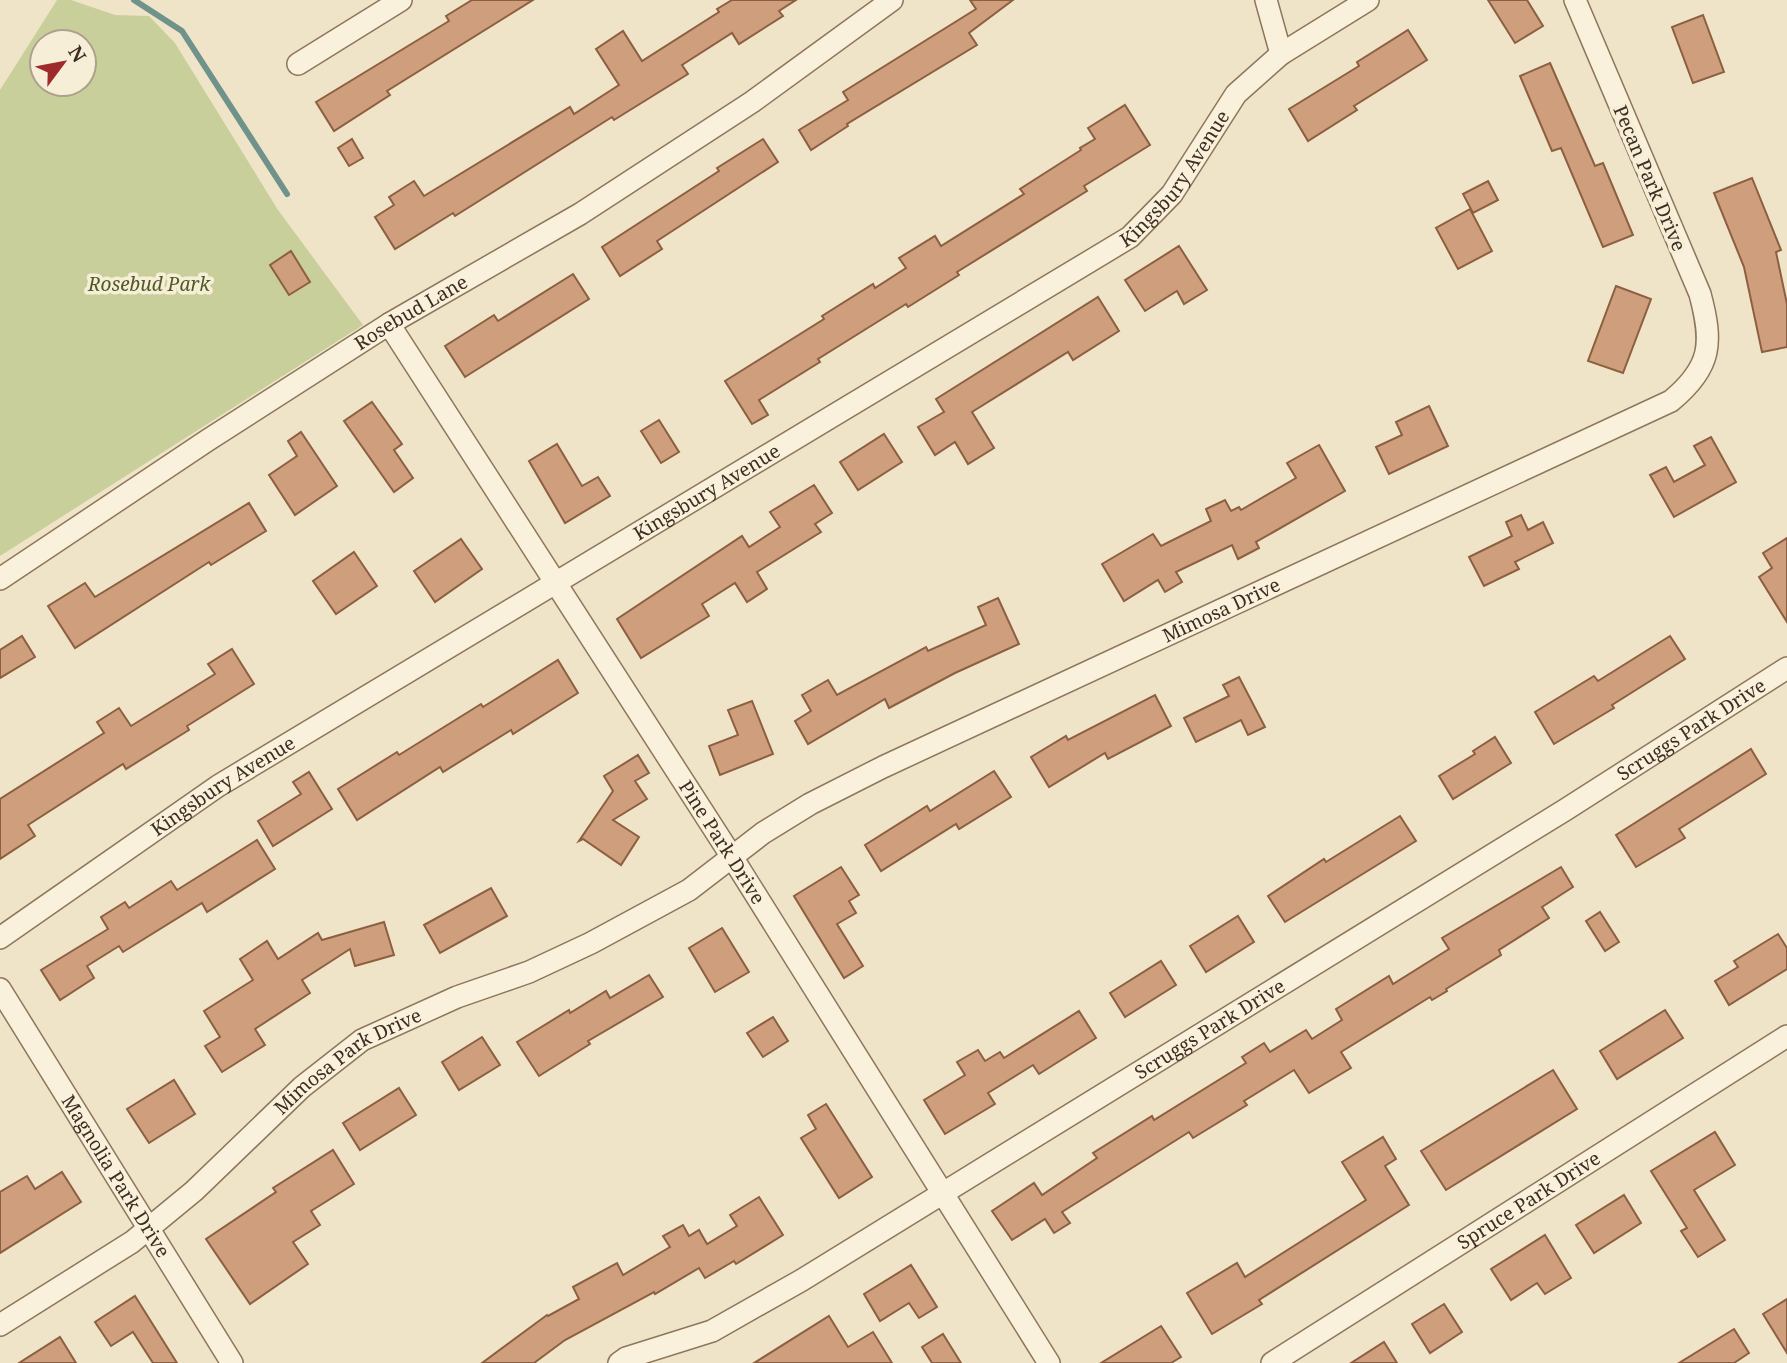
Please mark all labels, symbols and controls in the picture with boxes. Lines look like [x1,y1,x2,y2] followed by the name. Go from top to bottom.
[28,28,98,98] north arrow
[62,41,92,67] text: N
[1608,101,1692,255] street label: Pecan Park Drive
[1115,105,1235,253] street label: Kingsbury Avenue
[349,269,472,356] street label: Rosebud Lane
[87,271,211,297] park label: Rosebud Park
[628,438,785,546] street label: Kingsbury Avenue
[1158,571,1284,649] street label: Mimosa Drive
[1612,672,1771,787] street label: Scruggs Park Drive
[146,730,300,842] street label: Kingsbury Avenue
[673,775,771,909] street label: Pine Park Drive
[1130,973,1290,1085] street label: Scruggs Park Drive
[268,1002,426,1120] street label: Mimosa Park Drive
[56,1090,176,1262] street label: Magnolia Park Drive
[1452,1145,1605,1255] street label: Spruce Park Drive

